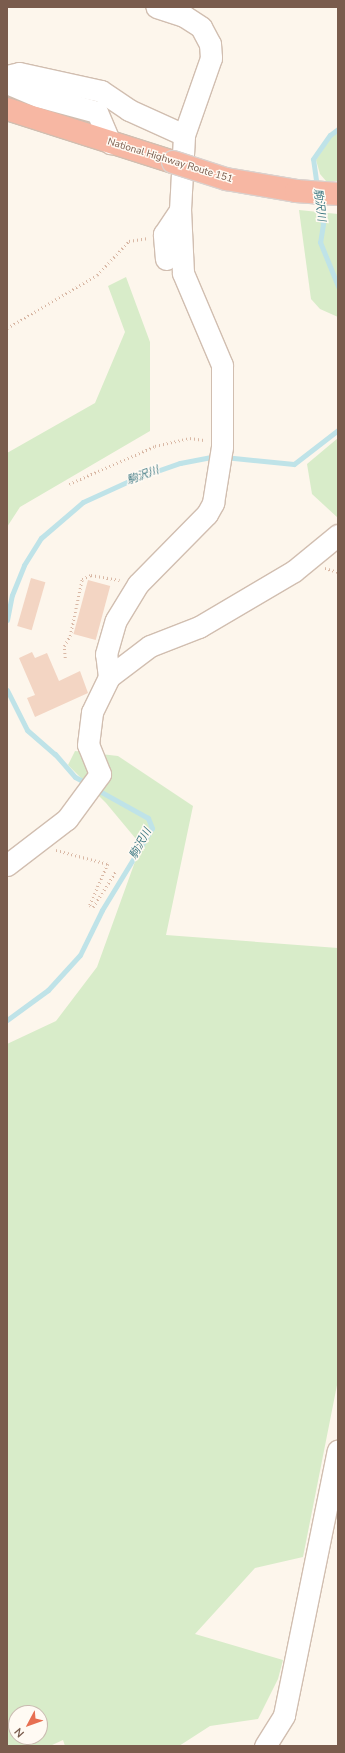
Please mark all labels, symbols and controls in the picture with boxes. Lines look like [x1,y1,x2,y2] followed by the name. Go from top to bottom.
[106,136,234,186] street label: National Highway Route 151
[310,188,328,222] water label: 駒沢川
[125,464,161,488] water label: 駒沢川
[127,826,155,862] water label: 駒沢川
[8,1705,48,1745] north arrow
[11,1725,28,1741] text: N

